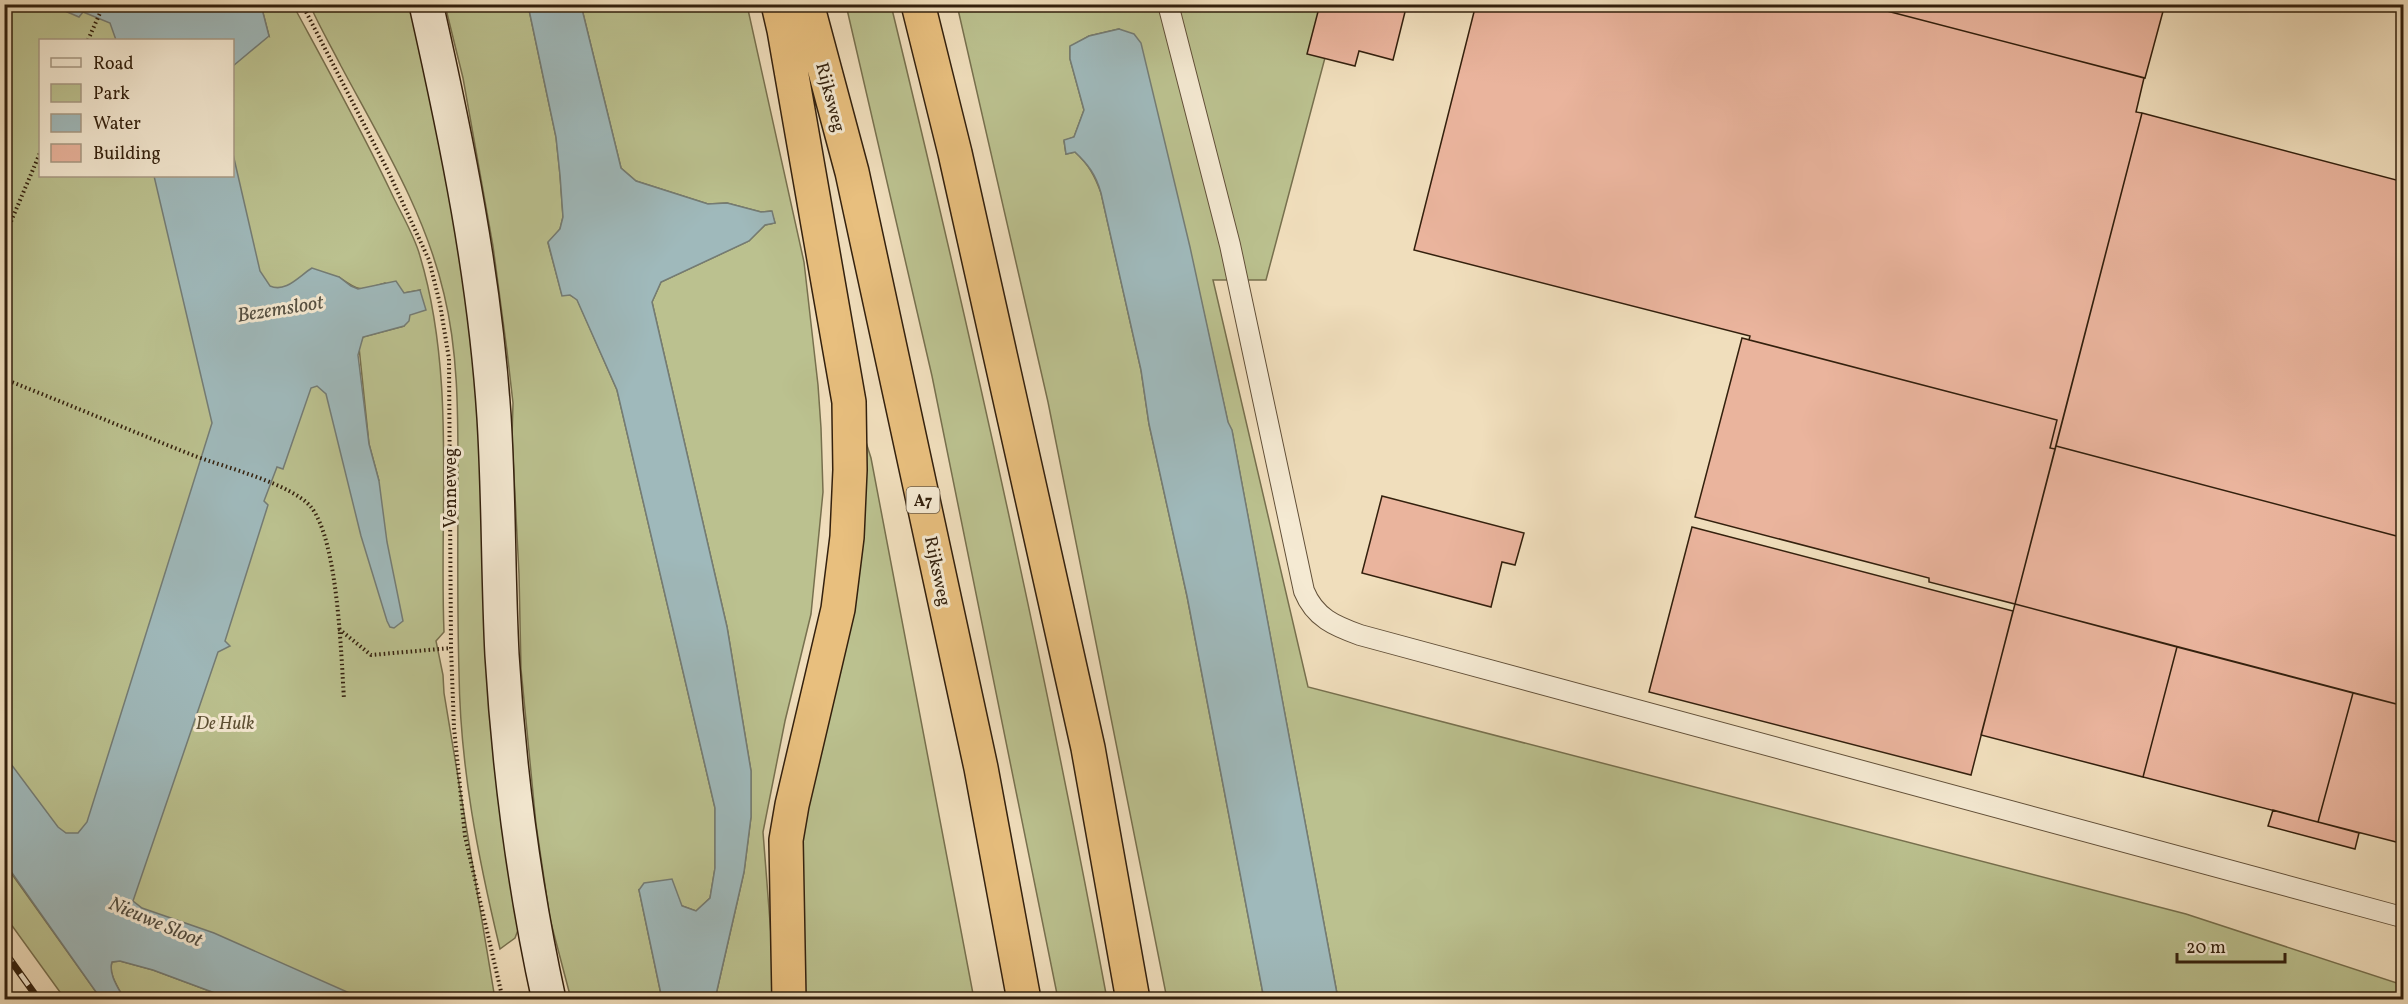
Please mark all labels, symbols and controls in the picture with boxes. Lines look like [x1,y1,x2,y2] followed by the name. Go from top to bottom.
[39,39,234,177] legend
[93,52,134,77] text: Road
[808,60,851,135] street label: Rijksweg
[93,82,130,107] text: Park
[93,112,141,137] text: Water
[93,142,161,167] text: Building
[235,289,326,331] water label: Bezemsloot
[439,448,464,528] street label: Venneweg
[906,487,940,513] road number: A7
[917,534,956,609] street label: Rijksweg
[196,712,254,737] park label: De Hulk
[104,891,207,955] water label: Nieuwe Sloot
[2177,926,2285,964] scale bar
[2186,936,2226,961] text: 20 m

